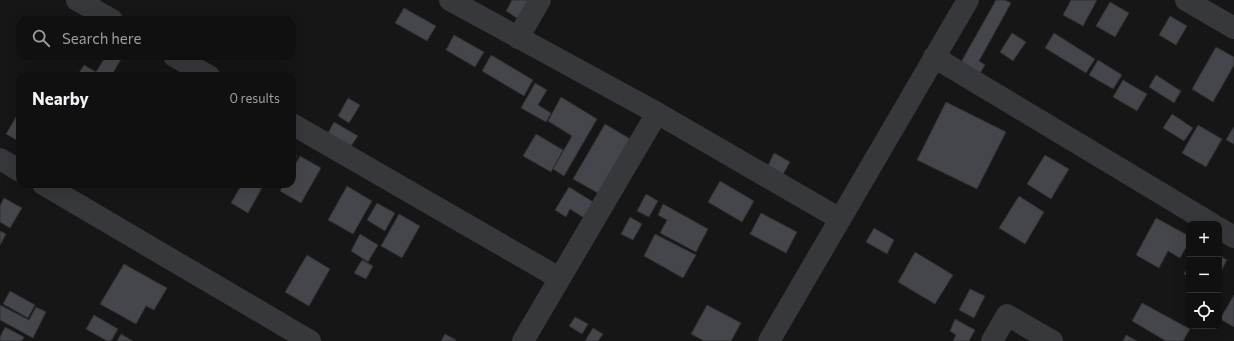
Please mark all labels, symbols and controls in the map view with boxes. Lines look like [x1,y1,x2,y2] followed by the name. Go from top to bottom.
[16,16,296,60] search box
[30,27,52,49] icon: search
[62,29,141,47] text: Search here
[32,88,89,109] text: Nearby
[229,90,280,106] text: 0 results
[1186,221,1222,329] map controls
[1186,221,1222,257] button: +
[1186,257,1222,293] button: −
[1186,293,1222,329] button: locate

